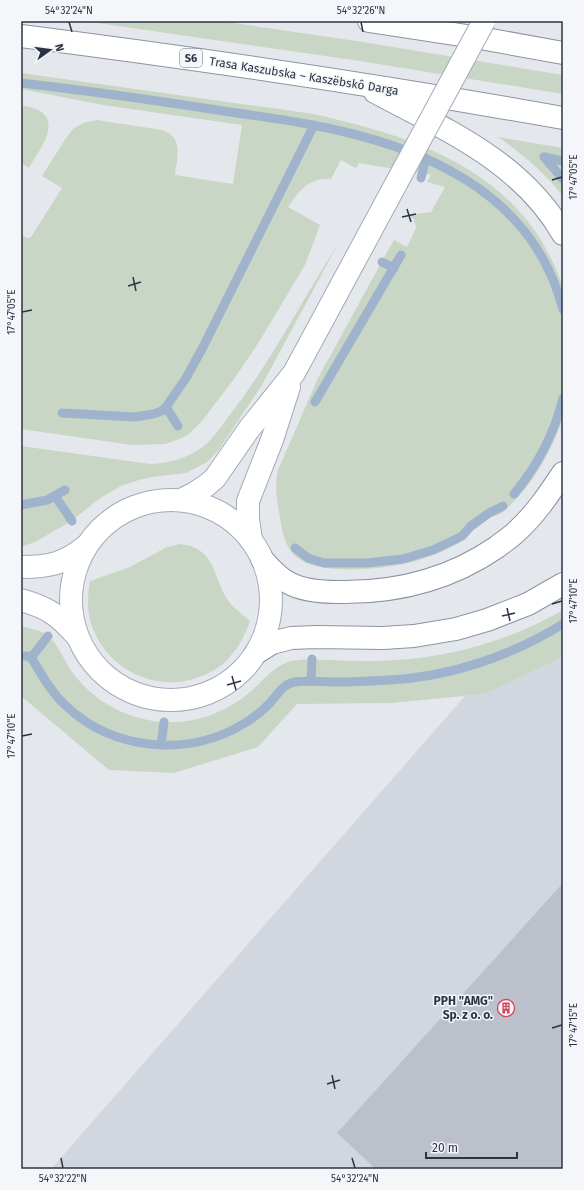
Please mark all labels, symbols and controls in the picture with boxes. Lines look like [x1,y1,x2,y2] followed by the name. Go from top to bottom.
[45,5,93,17] text: 54°32'24"N
[337,5,385,17] text: 54°32'26"N
[30,30,70,70] north arrow
[52,43,66,53] text: N
[180,49,202,67] road number: S6
[208,54,400,98] street label: Trasa Kaszubska – Kaszëbskô Darga
[568,154,580,200] text: 17°47'05"E
[6,289,18,335] text: 17°47'05"E
[568,578,580,624] text: 17°47'10"E
[6,713,18,759] text: 17°47'10"E
[434,994,493,1022] place label: PPH "AMG" Sp. z o. o.
[496,998,516,1018] building icon: PPH "AMG" Sp. z o. o.
[568,1003,580,1047] text: 17°47'15"E
[426,1134,517,1160] scale bar
[432,1141,458,1155] text: 20 m
[39,1173,87,1185] text: 54°32'22"N
[331,1173,379,1185] text: 54°32'24"N

